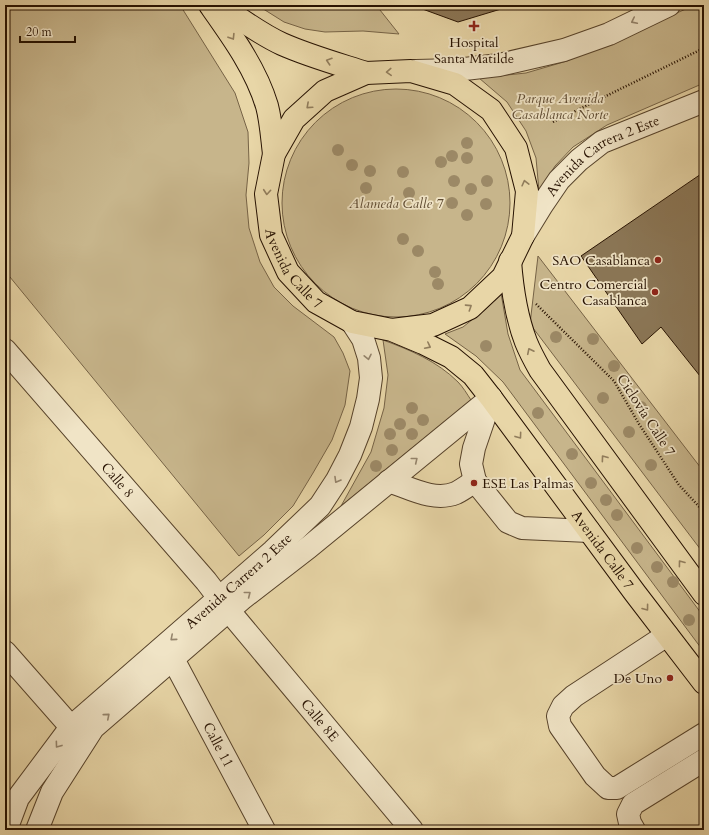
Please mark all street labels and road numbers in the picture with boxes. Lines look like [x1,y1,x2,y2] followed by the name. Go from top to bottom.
[541,110,662,200] street label: Avenida Carrera 2 Este
[261,228,326,313] street label: Avenida Calle 7
[612,370,680,460] street label: Ciclovía Calle 7
[97,458,139,502] street label: Calle 8
[567,506,638,593] street label: Avenida Calle 7
[181,529,296,633] street label: Avenida Carrera 2 Este
[297,695,344,745] street label: Calle 8E
[199,719,238,770] street label: Calle 11

